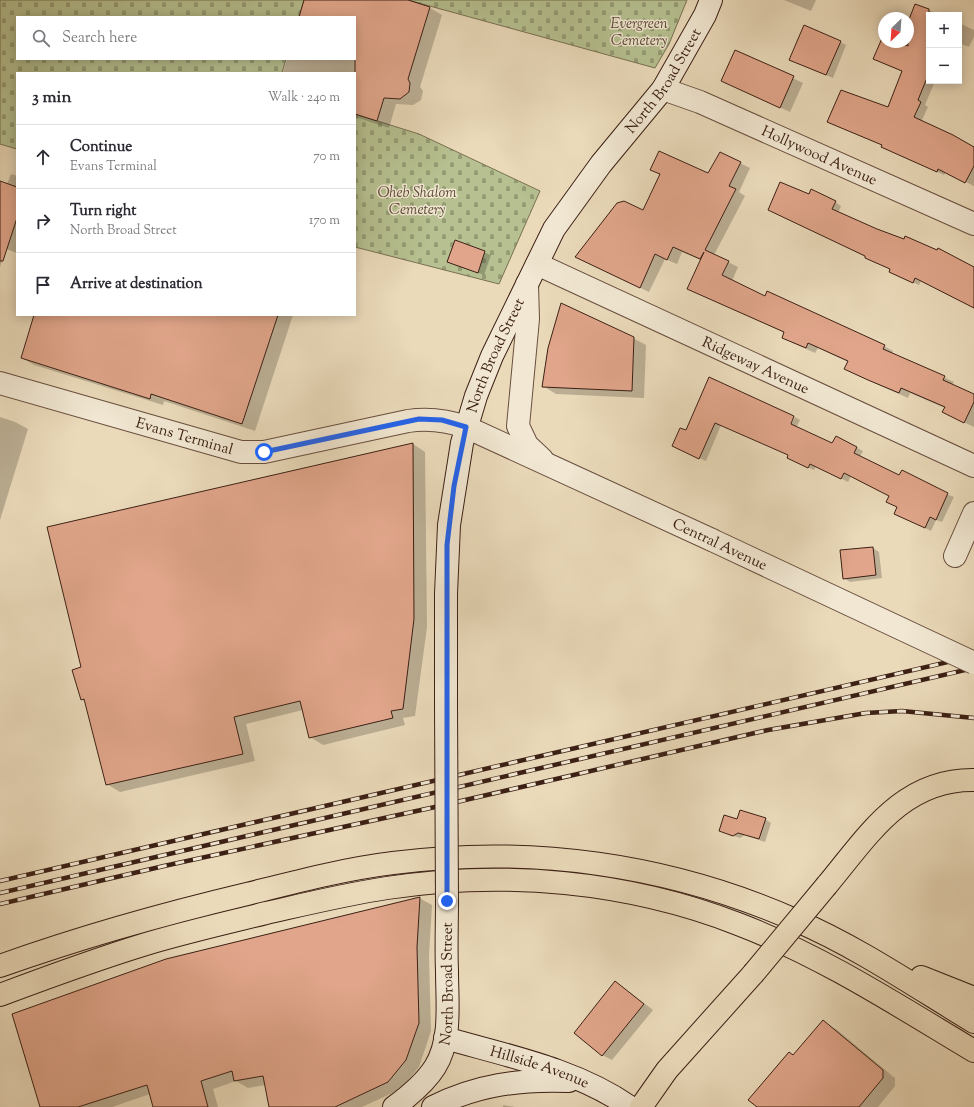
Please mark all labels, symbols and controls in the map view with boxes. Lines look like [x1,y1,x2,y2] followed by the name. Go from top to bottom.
[878,12,914,48] north arrow
[926,12,962,84] map controls
[926,12,962,48] button: +
[610,14,668,52] park label: Evergreen Cemetery
[16,16,356,60] search box
[621,25,707,139] street label: North Broad Street
[30,27,52,49] icon: search
[62,28,137,49] text: Search here
[926,48,962,84] button: −
[32,86,71,110] text: 3 min
[268,89,340,107] text: Walk · 240 m
[758,122,880,192] street label: Hollywood Avenue
[70,137,132,158] text: Continue
[32,146,54,168] icon: ahead
[313,148,340,166] text: 70 m
[70,158,157,176] text: Evans Terminal
[377,183,457,221] park label: Oheb Shalom Cemetery
[70,201,136,222] text: Turn right
[32,210,54,232] icon: right
[309,212,340,230] text: 170 m
[70,222,177,240] text: North Broad Street
[32,274,54,296] icon: arrive
[70,274,203,295] text: Arrive at destination
[463,295,531,416] street label: North Broad Street
[698,333,812,400] street label: Ridgeway Avenue
[133,413,235,461] street label: Evans Terminal
[255,443,273,461] route start
[668,514,770,577] street label: Central Avenue
[438,892,456,910] route end
[435,922,460,1047] street label: North Broad Street
[488,1042,592,1094] street label: Hillside Avenue

